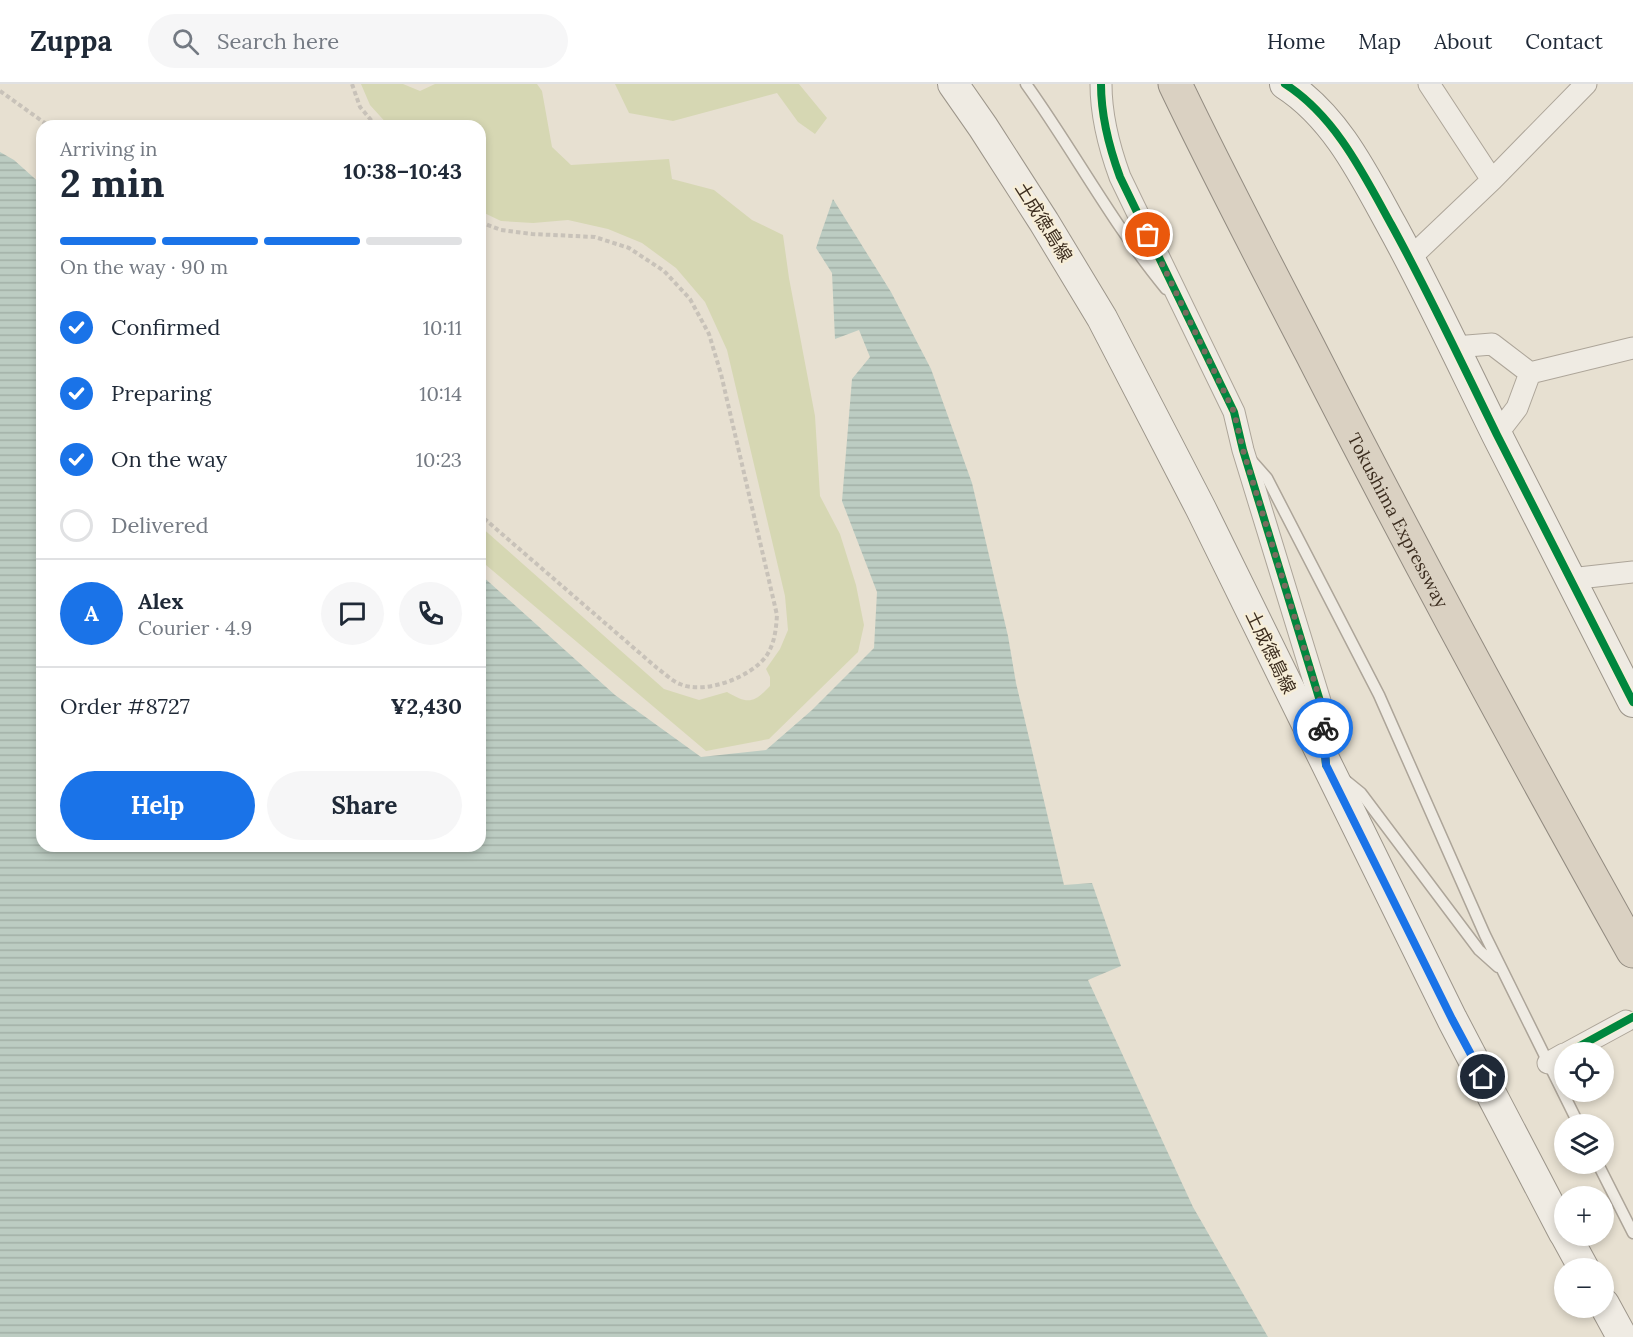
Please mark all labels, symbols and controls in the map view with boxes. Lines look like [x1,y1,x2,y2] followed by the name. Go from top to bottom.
[148,14,568,68] search box
[30,23,112,59] text: Zuppa
[169,25,202,58] icon: search
[217,27,339,55] text: Search here
[1267,28,1325,55] text: Home
[1358,28,1401,55] text: Map
[1434,28,1492,55] text: About
[1525,28,1603,55] text: Contact
[60,136,157,161] text: Arriving in
[344,157,462,185] text: 10:38–10:43
[60,158,165,208] text: 2 min
[1010,178,1078,266] street label: 土成徳島線
[1122,209,1173,260] pin
[1131,218,1164,251] icon: bag
[60,254,228,279] text: On the way · 90 m
[60,311,93,344] icon: check
[111,313,220,341] text: Confirmed
[423,315,462,340] text: 10:11
[60,377,93,410] icon: check
[111,379,211,407] text: Preparing
[419,381,462,406] text: 10:14
[1343,429,1454,612] street label: Tokushima Expressway
[60,443,93,476] icon: check
[111,445,227,473] text: On the way
[416,447,462,472] text: 10:23
[111,511,209,539] text: Delivered
[321,582,384,645] button: chat
[399,582,462,645] button: phone
[138,587,183,615] text: Alex
[84,599,99,627] text: A
[1241,607,1301,697] street label: 土成徳島線
[138,615,252,640] text: Courier · 4.9
[60,692,190,720] text: Order #8727
[391,692,462,720] text: ¥2,430
[1293,698,1353,758] courier
[1307,712,1340,745] icon: bike
[60,771,255,840] button: Help
[267,771,462,840] button: Share
[1554,1042,1614,1318] map controls
[1554,1042,1614,1102] button: locate
[1457,1051,1508,1102] pin
[1466,1060,1499,1093] icon: home
[1554,1114,1614,1174] button: layers
[1554,1186,1614,1246] button: +
[1554,1258,1614,1318] button: −

